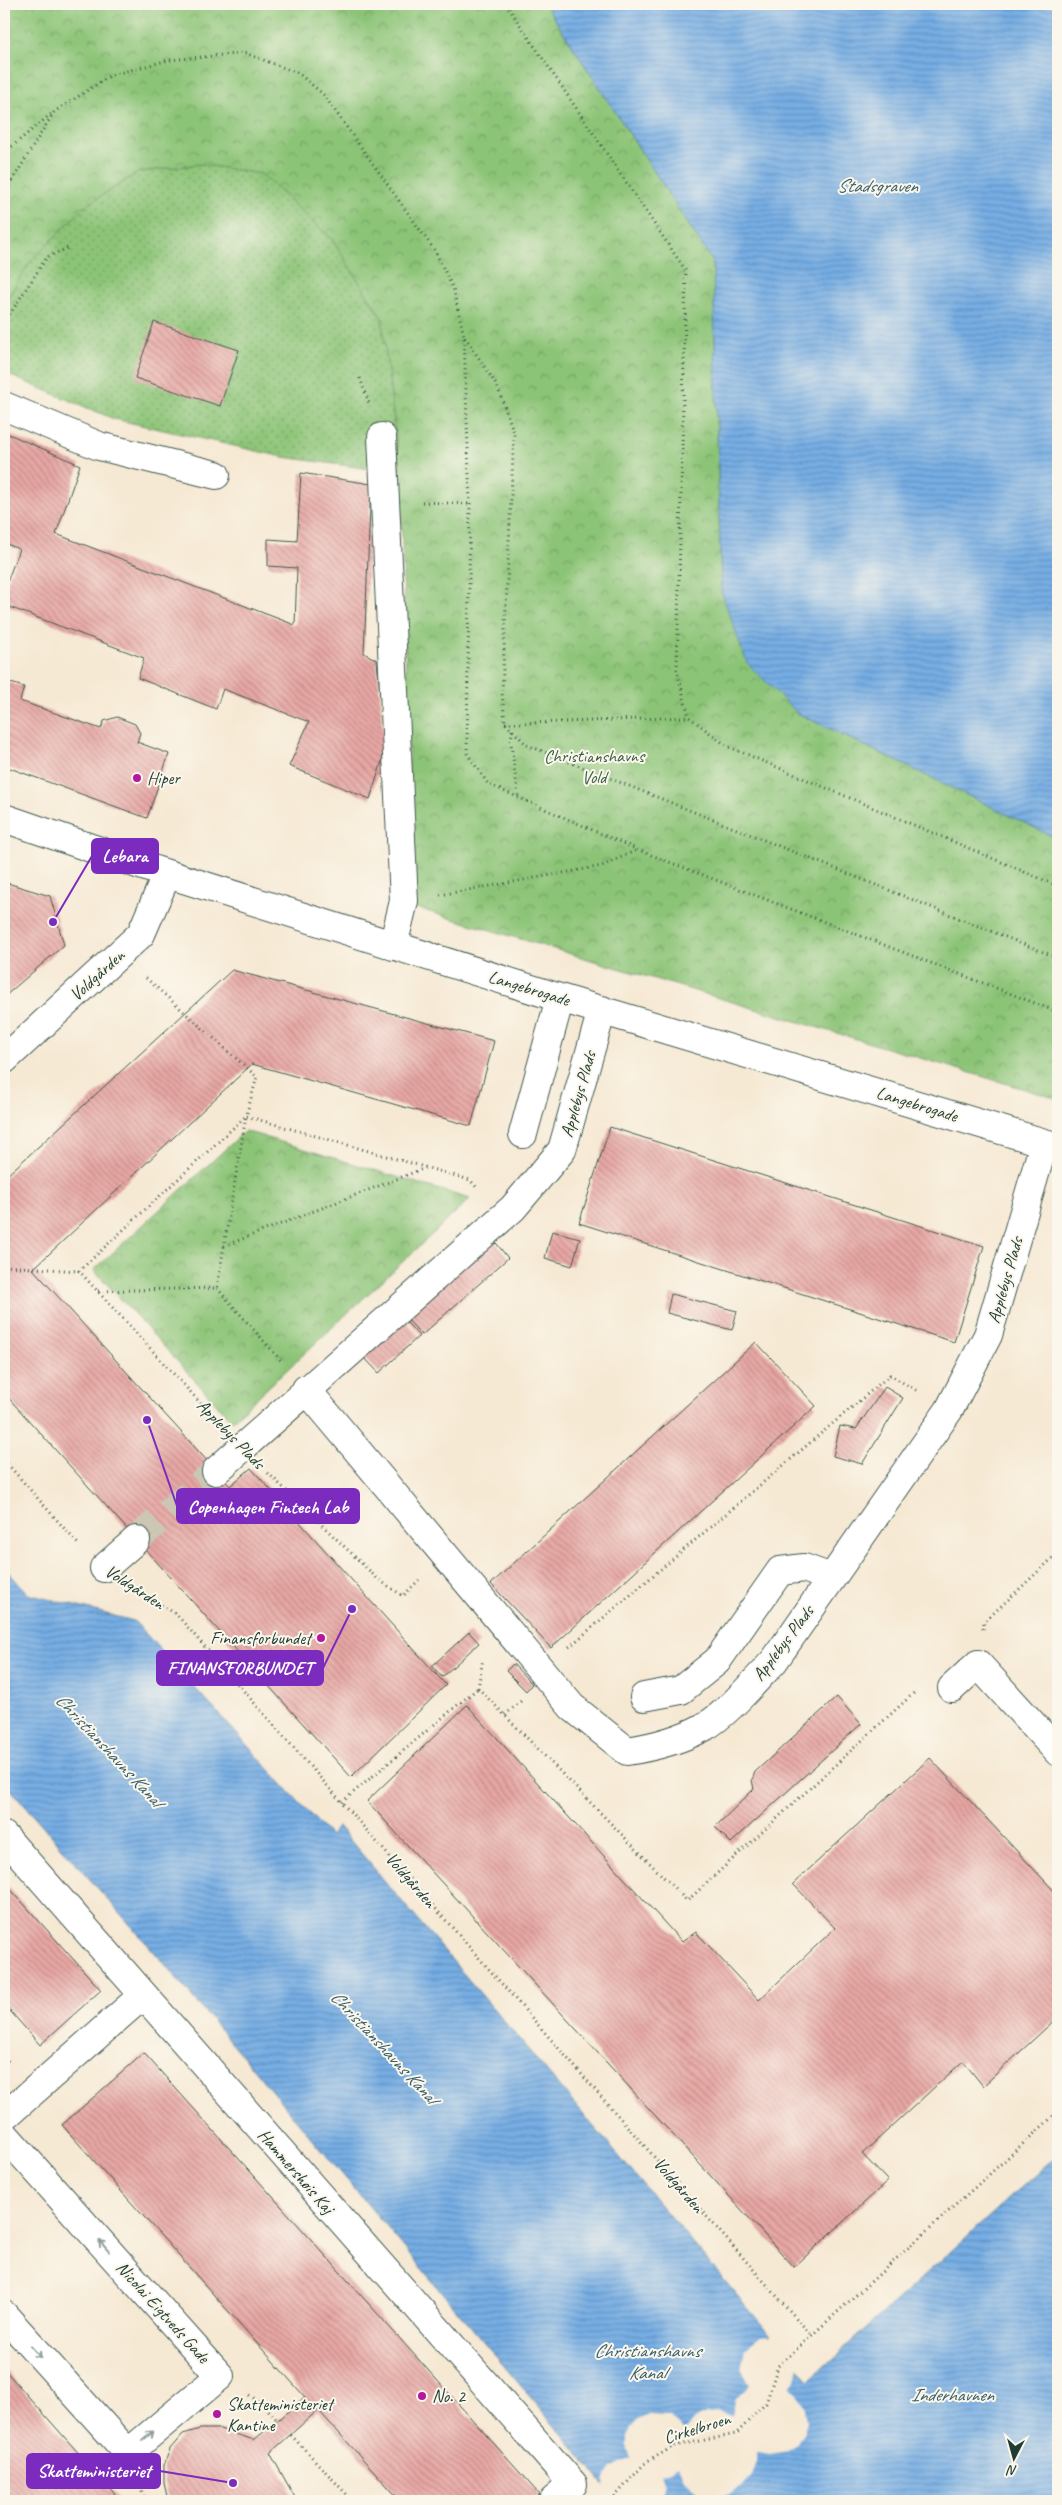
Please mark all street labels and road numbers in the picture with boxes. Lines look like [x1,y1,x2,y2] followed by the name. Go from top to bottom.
[65,944,130,1005] street label: Voldgården
[486,965,573,1011] street label: Langebrogade
[555,1047,601,1140] street label: Applebys Plads
[874,1081,961,1127] street label: Langebrogade
[982,1233,1028,1326] street label: Applebys Plads
[192,1394,271,1475] street label: Applebys Plads
[101,1560,170,1615] street label: Voldgården
[748,1599,820,1685] street label: Applebys Plads
[381,1848,442,1913] street label: Voldgården
[253,2124,340,2220] street label: Hammershøis Kaj
[649,2153,710,2218] street label: Voldgården
[111,2256,215,2368] street label: Nicolai Eigtveds Gade
[661,2407,734,2449] street label: Cirkelbroen

